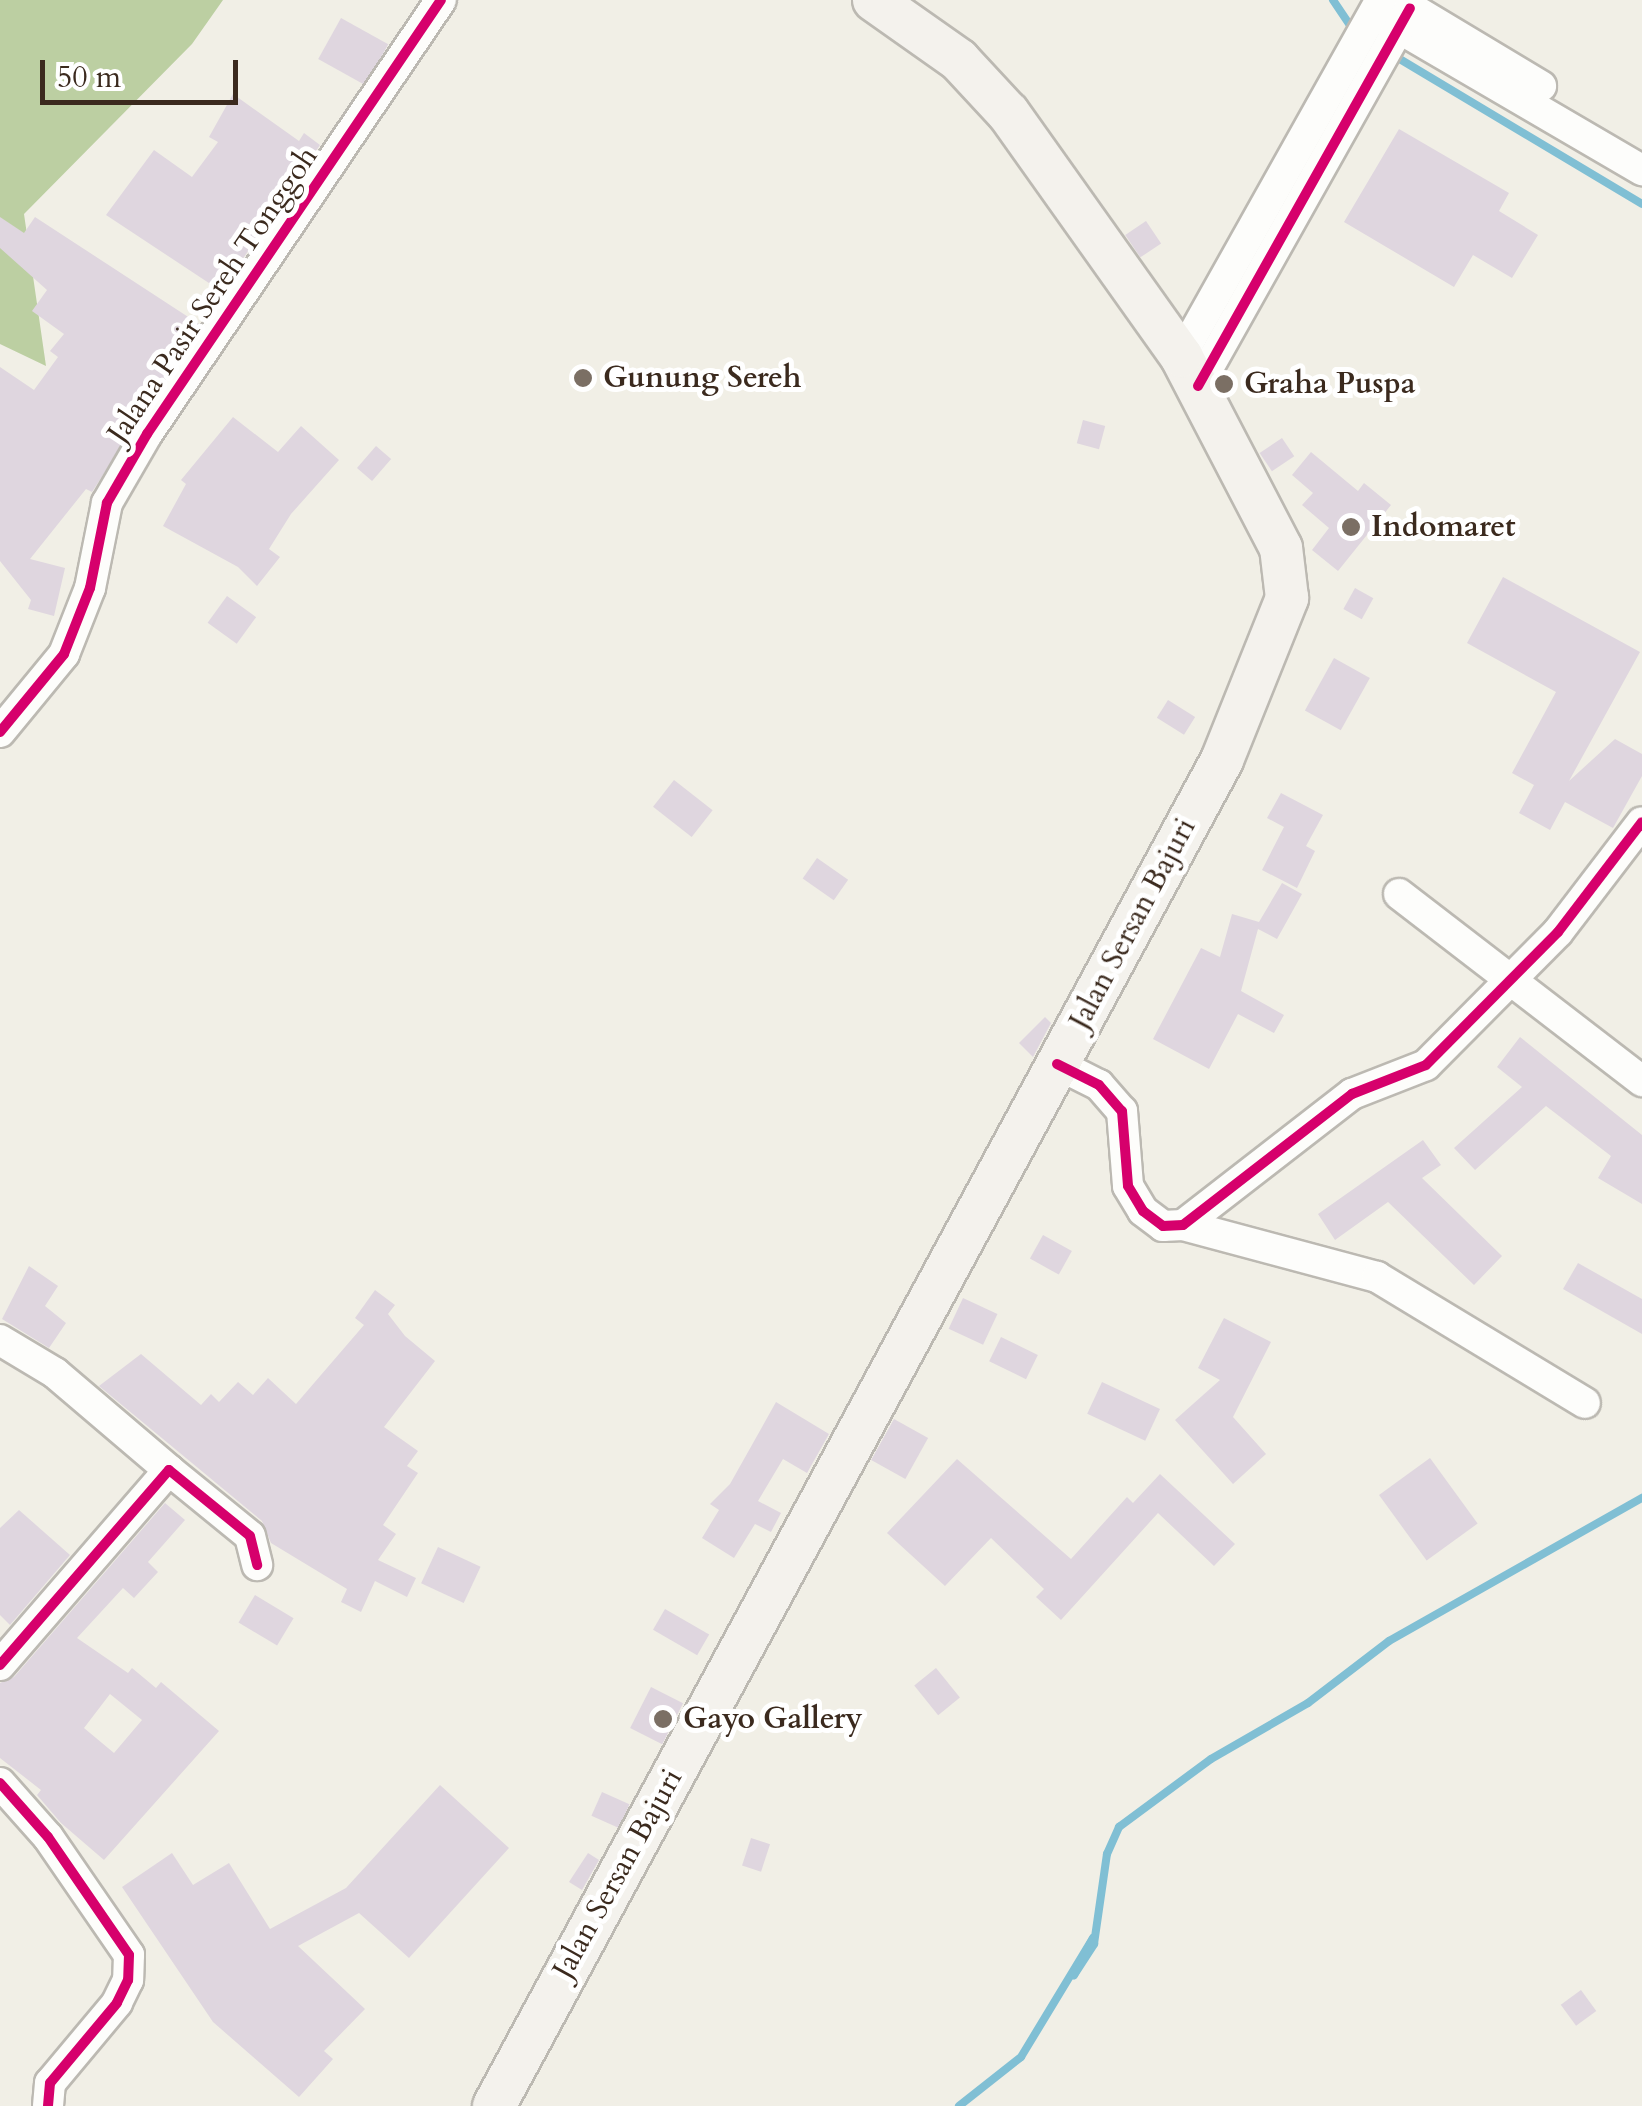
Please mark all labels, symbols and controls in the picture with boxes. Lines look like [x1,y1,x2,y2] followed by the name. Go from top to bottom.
[45,40,242,102] scale bar
[57,57,121,98] text: 50 m
[100,140,326,450] street label: Jalana Pasir Sereh Tonggoh
[603,360,801,396] place label: Gunung Sereh
[1244,366,1416,402] place label: Graha Puspa
[572,367,594,389] marker: Gunung Sereh
[1213,373,1235,395] marker: Graha Puspa
[1371,509,1516,545] place label: Indomaret
[1340,516,1362,538] marker: Indomaret
[1062,812,1204,1036] street label: Jalan Sersan Bajuri
[683,1701,863,1737] place label: Gayo Gallery
[652,1708,674,1730] marker: Gayo Gallery
[545,1763,691,1985] street label: Jalan Sersan Bajuri

